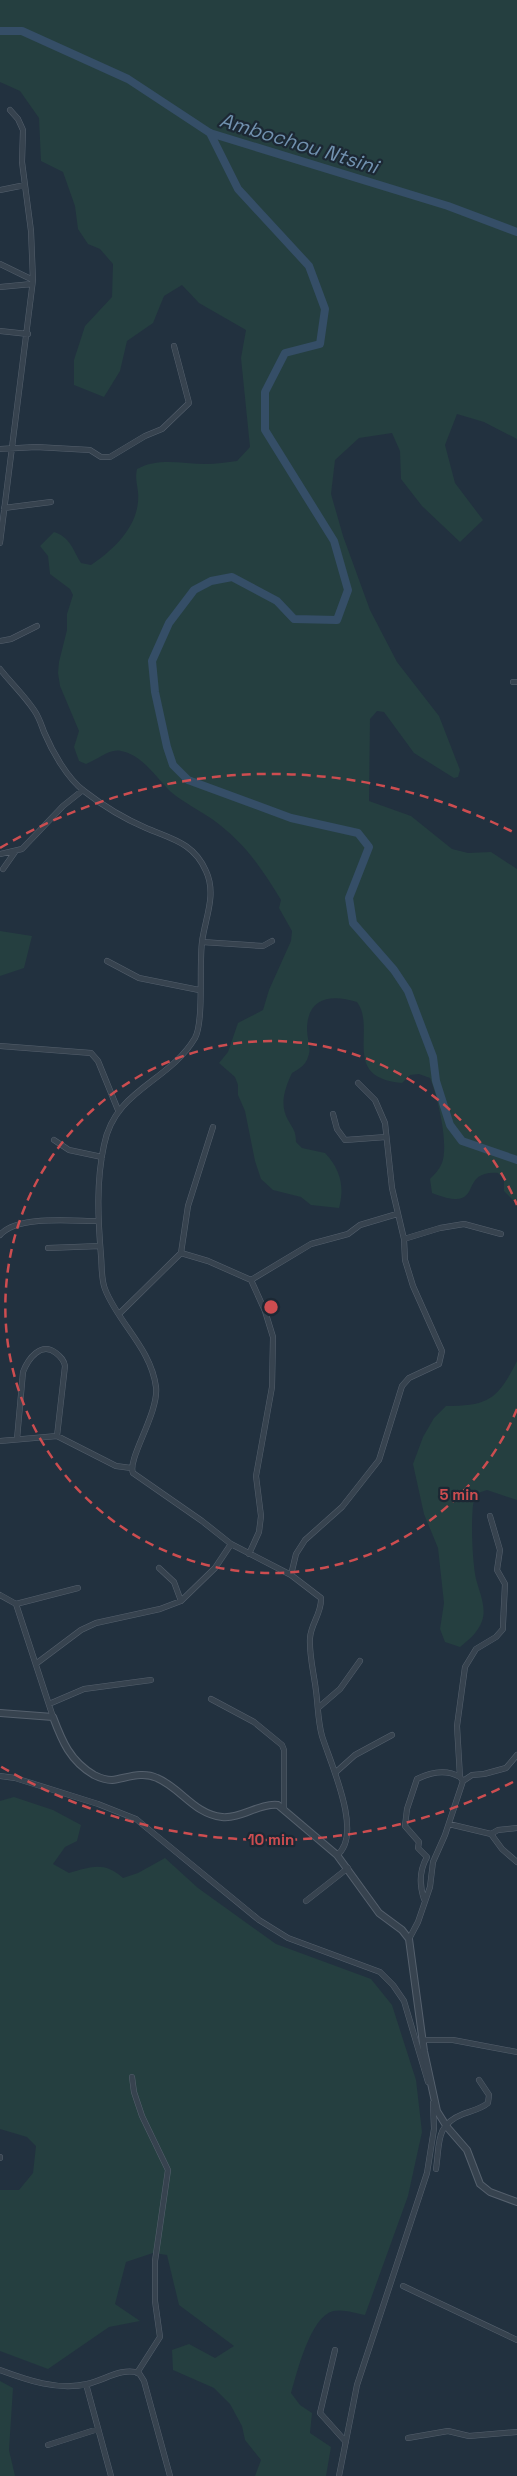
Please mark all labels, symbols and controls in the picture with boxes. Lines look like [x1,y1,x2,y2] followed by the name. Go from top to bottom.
[217,107,383,180] water label: Ambochou Ntsini
[262,1298,280,1316] centre of rings
[440,1485,478,1504] text: 5 min
[248,1830,294,1849] text: 10 min

